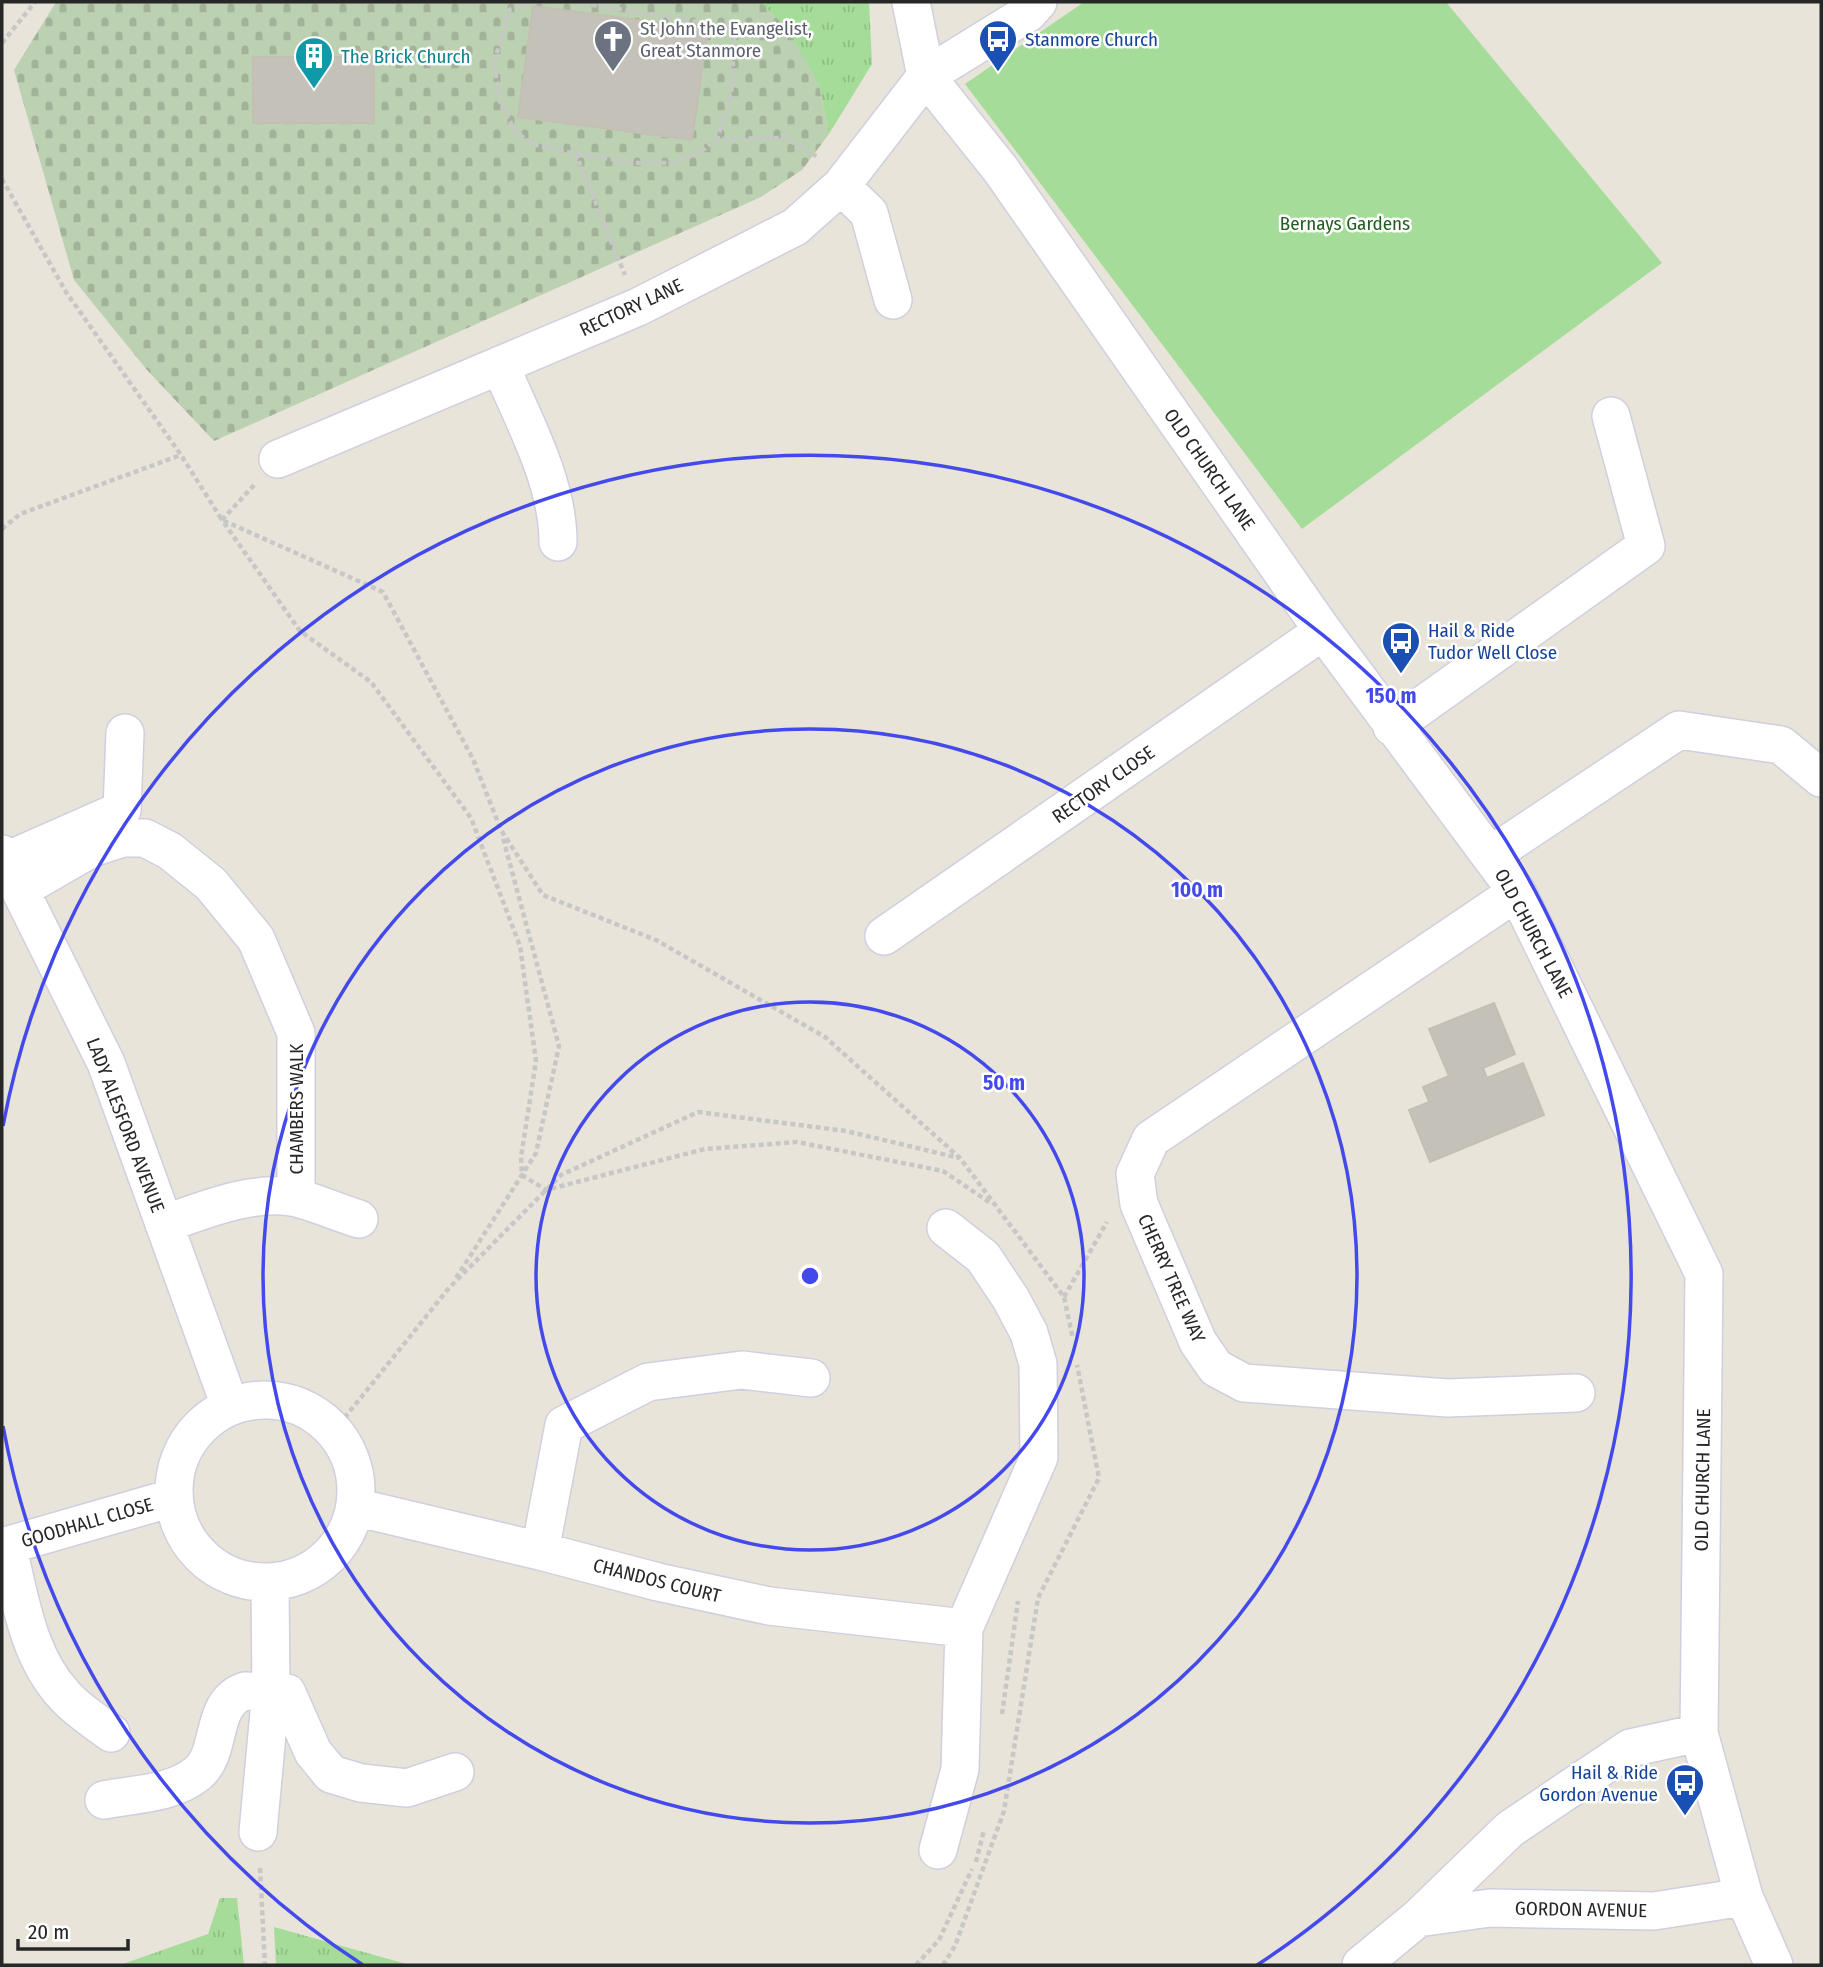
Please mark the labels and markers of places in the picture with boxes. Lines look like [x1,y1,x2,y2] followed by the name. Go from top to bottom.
[640,17,812,62] place label: St John the Evangelist, Great Stanmore
[592,18,634,73] church icon: St John the Evangelist, Great Stanmore
[977,18,1019,73] bus stop icon: Stanmore Church
[1025,28,1158,51] place label: Stanmore Church
[293,35,335,90] building icon: The Brick Church
[341,45,471,68] place label: The Brick Church
[1428,619,1557,664] place label: Hail & Ride Tudor Well Close
[1380,620,1422,675] bus stop icon: Hail & Ride Tudor Well Close
[798,1264,822,1288] centre of rings
[1539,1761,1658,1806] place label: Hail & Ride Gordon Avenue
[1664,1762,1706,1817] bus stop icon: Hail & Ride Gordon Avenue

